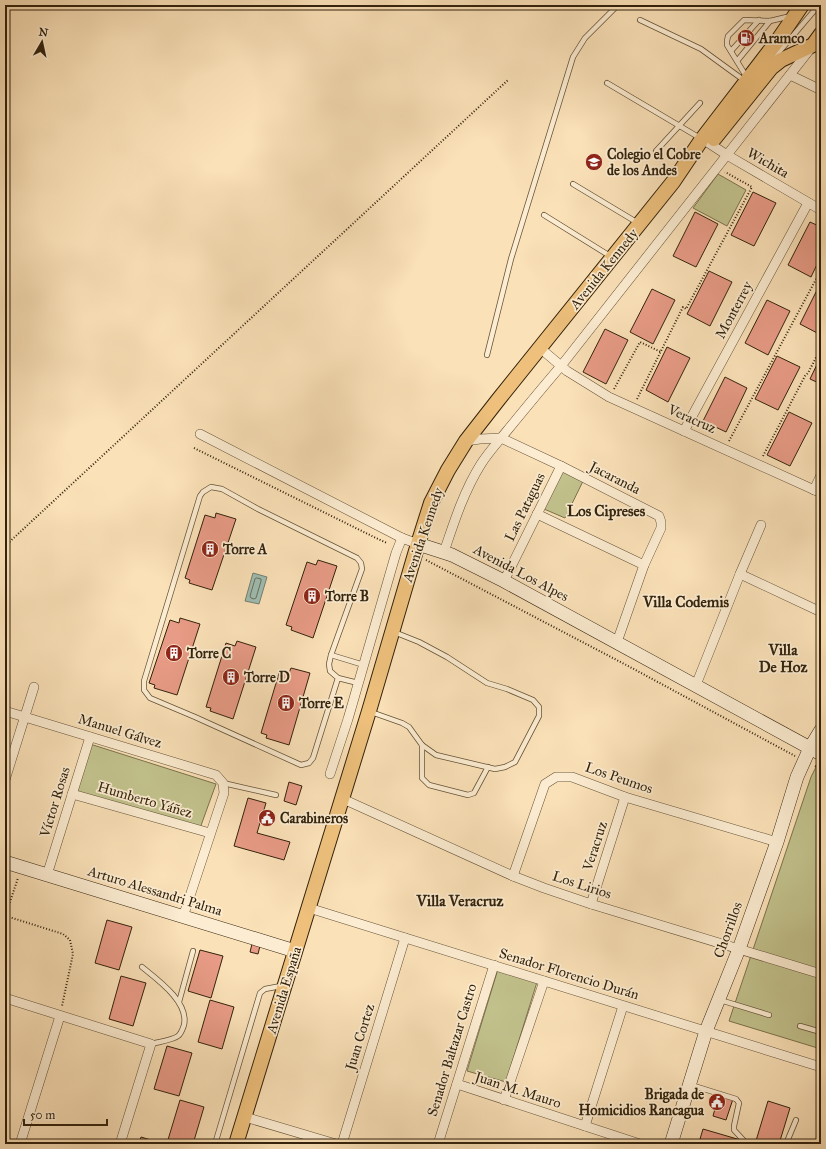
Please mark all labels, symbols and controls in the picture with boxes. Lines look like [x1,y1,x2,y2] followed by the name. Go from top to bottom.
[22,22,62,62] north arrow
[38,25,50,40] text: N
[736,28,756,48] fuel station icon: Aramco
[758,30,804,47] place label: Aramco
[744,144,792,182] street label: Wichita
[607,146,701,179] place label: Colegio el Cobre de los Andes
[584,152,604,172] school or university icon: Colegio el Cobre de los Andes
[566,225,642,313] street label: Avenida Kennedy
[712,278,756,342] street label: Monterrey
[664,400,719,437] street label: Veracruz
[585,457,643,499] street label: Jacaranda
[501,470,549,544] street label: Las Pataguas
[399,485,447,585] street label: Avenida Kennedy
[567,502,646,521] district label: Los Cipreses
[200,539,220,559] building icon: Torre A
[470,540,572,605] street label: Avenida Los Alpes
[222,541,268,558] place label: Torre A
[302,586,322,606] building icon: Torre B
[324,588,369,605] place label: Torre B
[642,593,730,611] district label: Villa Codemis
[759,641,807,676] district label: Villa De Hoz
[164,643,184,663] building icon: Torre C
[186,645,231,662] place label: Torre C
[221,667,241,687] building icon: Torre D
[243,669,290,686] place label: Torre D
[276,693,296,713] building icon: Torre E
[298,695,344,712] place label: Torre E
[76,710,164,752] street label: Manuel Gálvez
[583,758,655,798] street label: Los Peumos
[36,765,74,840] street label: Víctor Rosas
[96,778,195,822] street label: Humberto Yáñez
[257,808,277,828] public building icon: Carabineros
[280,810,348,827] place label: Carabineros
[579,819,611,874] street label: Veracruz
[85,862,224,920] street label: Arturo Alessandri Palma
[550,867,614,903] street label: Los Lirios
[416,892,503,910] district label: Villa Veracruz
[710,900,746,960] street label: Chorrillos
[262,944,305,1037] street label: Avenida España
[497,945,641,1004] street label: Senador Florencio Durán
[424,981,480,1119] street label: Senador Baltazar Castro
[341,1001,379,1074] street label: Juan Cortez
[470,1067,563,1113] street label: Juan M. Mauro
[578,1086,705,1120] place label: Brigada de Homicidios Rancagua
[707,1092,727,1112] public building icon: Brigada de Homicidios Rancagua
[24,1101,107,1127] scale bar
[30,1108,55,1122] text: 50 m

